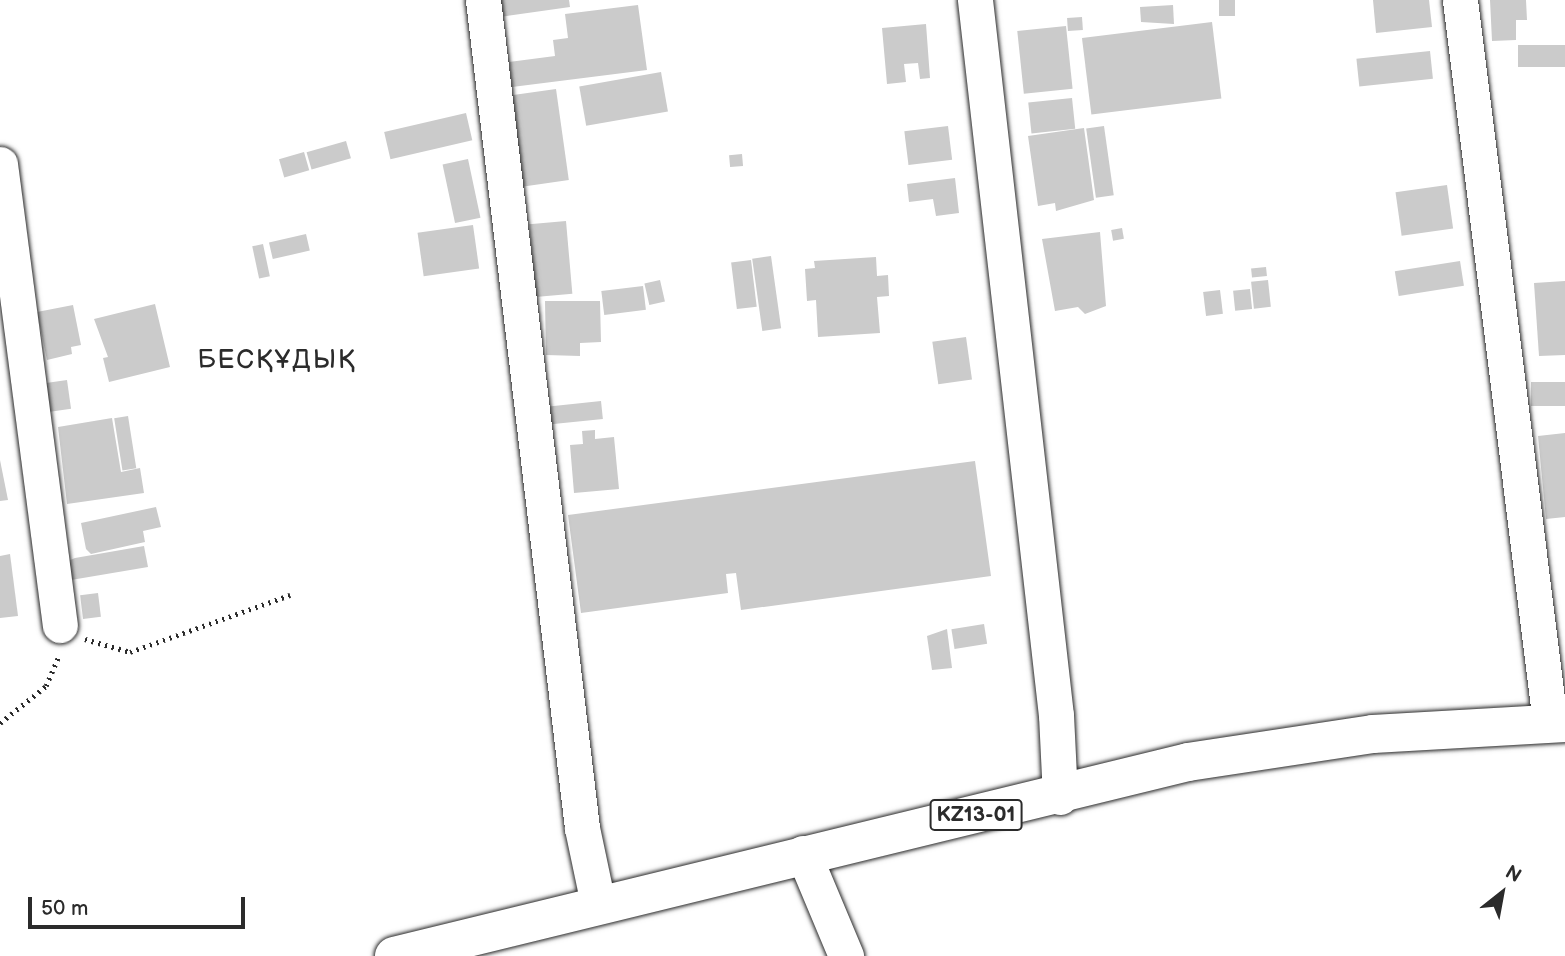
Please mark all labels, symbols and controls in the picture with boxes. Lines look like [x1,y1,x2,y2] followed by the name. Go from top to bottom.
[198,345,356,377] district label: БЕСҚҰДЫҚ
[929,798,1023,832] road number: KZ13-01
[1467,858,1537,928] north arrow
[1501,861,1525,888] text: N
[32,883,248,927] scale bar
[41,896,88,921] text: 50 m

